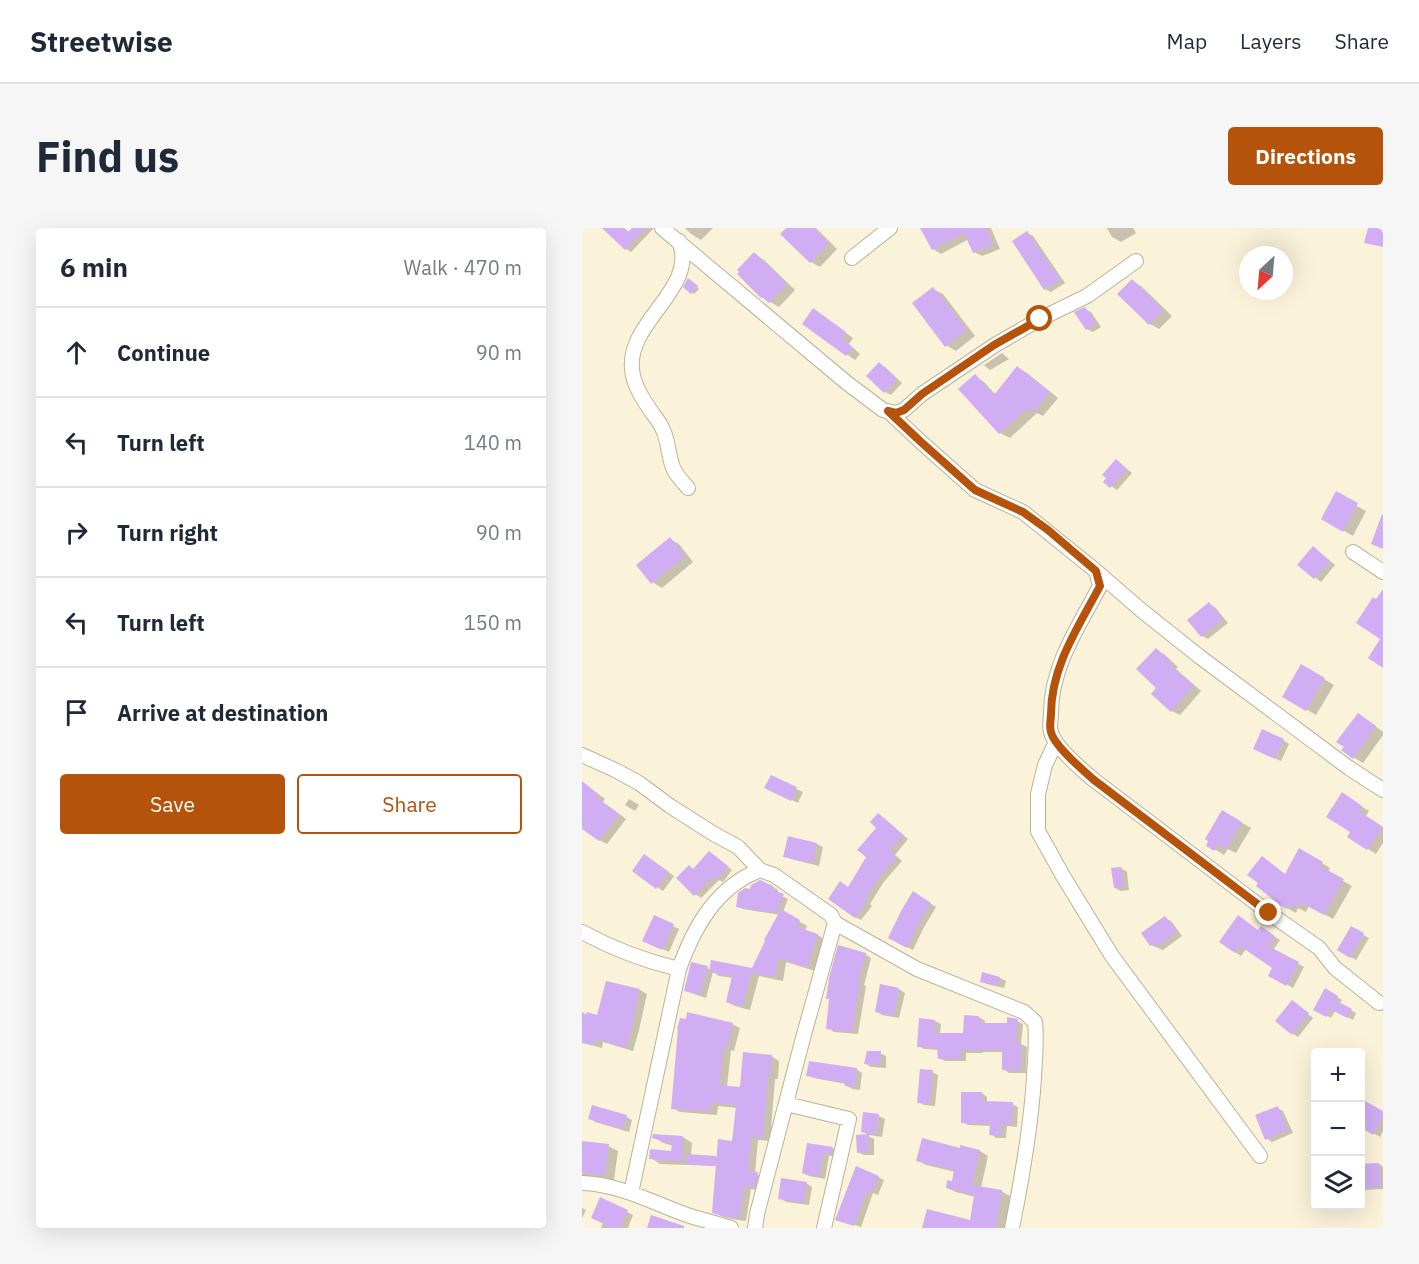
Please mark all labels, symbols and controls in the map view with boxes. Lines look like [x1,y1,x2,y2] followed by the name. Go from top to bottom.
[30,23,173,60] text: Streetwise
[1167,27,1207,55] text: Map
[1240,27,1302,55] text: Layers
[1335,27,1389,55] text: Share
[1228,127,1383,185] button: Directions
[36,129,179,184] text: Find us
[1239,246,1293,300] north arrow
[60,250,128,284] text: 6 min
[404,254,522,281] text: Walk · 470 m
[1026,305,1052,331] route start
[60,336,93,369] icon: ahead
[117,338,210,367] text: Continue
[476,339,522,366] text: 90 m
[60,426,93,459] icon: left
[117,428,205,457] text: Turn left
[464,429,522,456] text: 140 m
[60,516,93,549] icon: right
[117,518,218,547] text: Turn right
[476,519,522,546] text: 90 m
[60,606,93,639] icon: left
[117,608,205,637] text: Turn left
[464,609,522,636] text: 150 m
[60,696,93,729] icon: arrive
[117,698,328,727] text: Arrive at destination
[60,774,285,834] button: Save
[297,774,522,834] button: Share
[1255,899,1281,925] route end
[1311,1048,1365,1210] map controls
[1311,1048,1365,1102] button: +
[1311,1102,1365,1156] button: −
[1311,1156,1365,1210] button: layers

